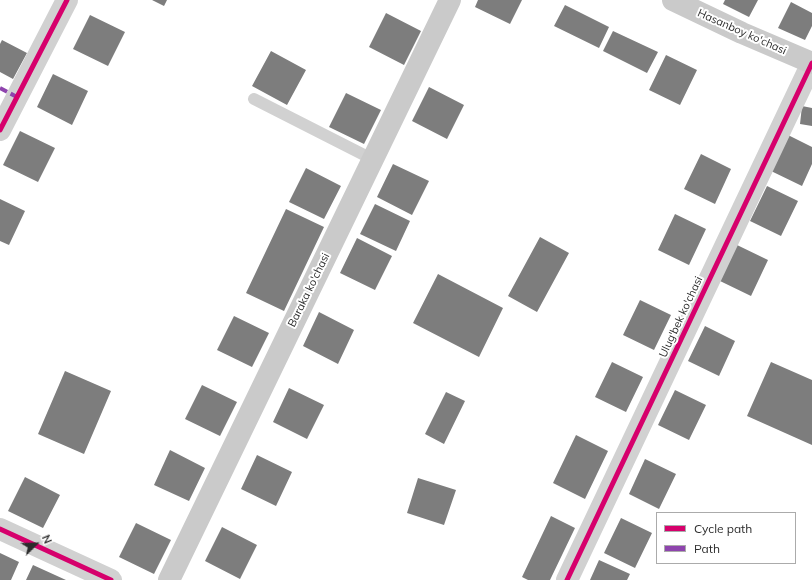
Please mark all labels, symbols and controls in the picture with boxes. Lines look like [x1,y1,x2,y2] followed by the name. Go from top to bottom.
[696,6,788,58] street label: Hasanboy ko'chasi
[285,251,333,329] street label: Baraka ko'chasi
[656,274,706,360] street label: Ulug'bek ko'chasi
[656,512,796,564] legend
[694,521,752,536] text: Cycle path
[16,524,56,564] north arrow
[39,533,55,546] text: N
[694,541,720,556] text: Path

